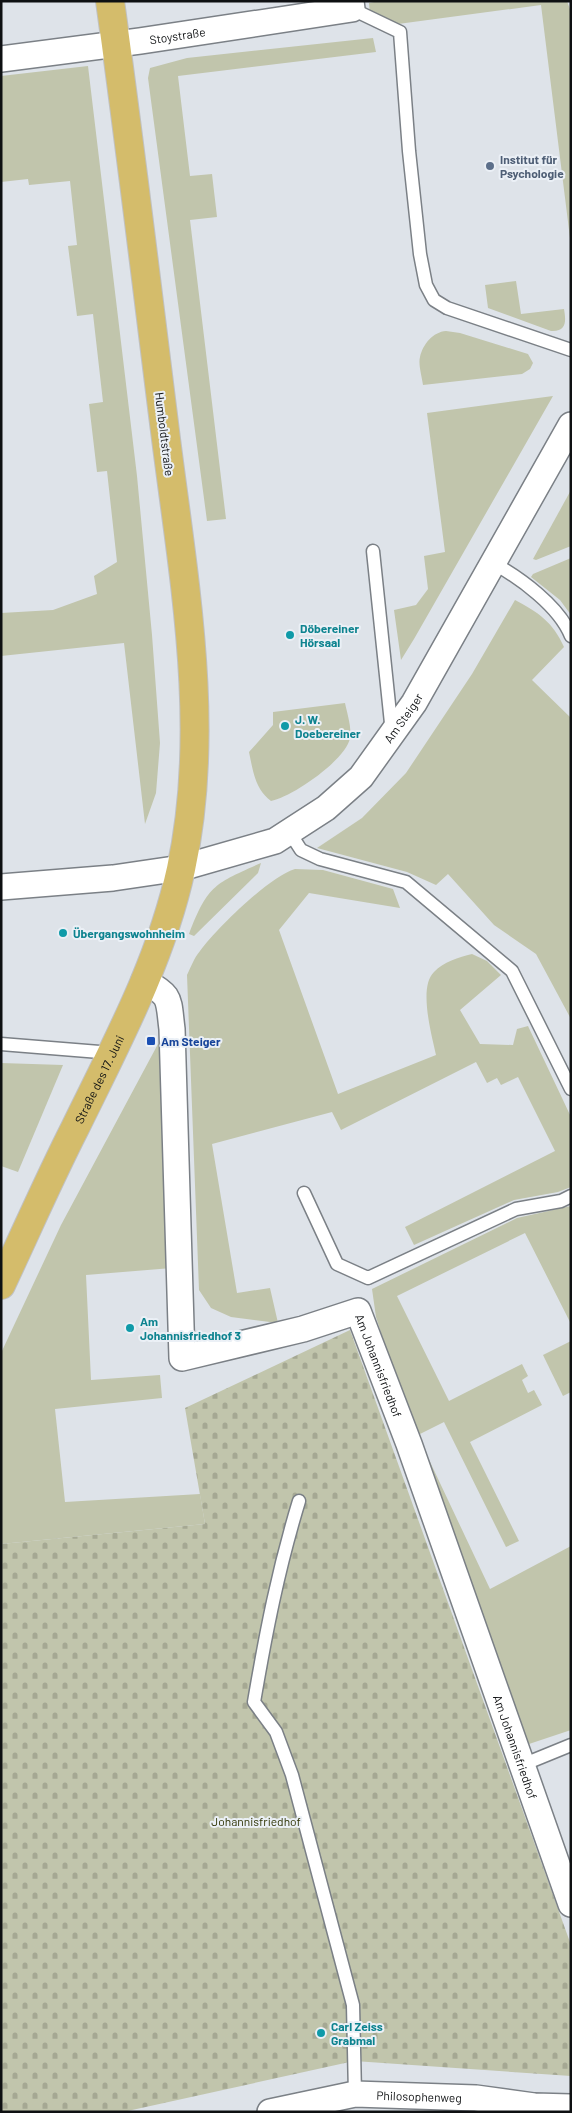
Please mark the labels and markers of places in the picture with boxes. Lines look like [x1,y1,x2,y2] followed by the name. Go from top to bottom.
[500,152,564,180] place label: Institut für Psychologie
[484,160,496,172] marker: Institut für Psychologie
[300,621,359,649] place label: Döbereiner Hörsaal
[284,629,296,641] marker: Döbereiner Hörsaal
[295,712,361,740] place label: J. W. Doebereiner
[279,720,291,732] marker: J. W. Doebereiner
[73,926,185,940] place label: Übergangswohnheim
[57,927,69,939] marker: Übergangswohnheim
[161,1034,221,1048] place label: Am Steiger
[145,1035,157,1047] marker: Am Steiger
[140,1314,241,1342] place label: Am Johannisfriedhof 3
[124,1322,136,1334] marker: Am Johannisfriedhof 3
[331,2019,383,2047] place label: Carl Zeiss Grabmal
[315,2027,327,2039] marker: Carl Zeiss Grabmal

